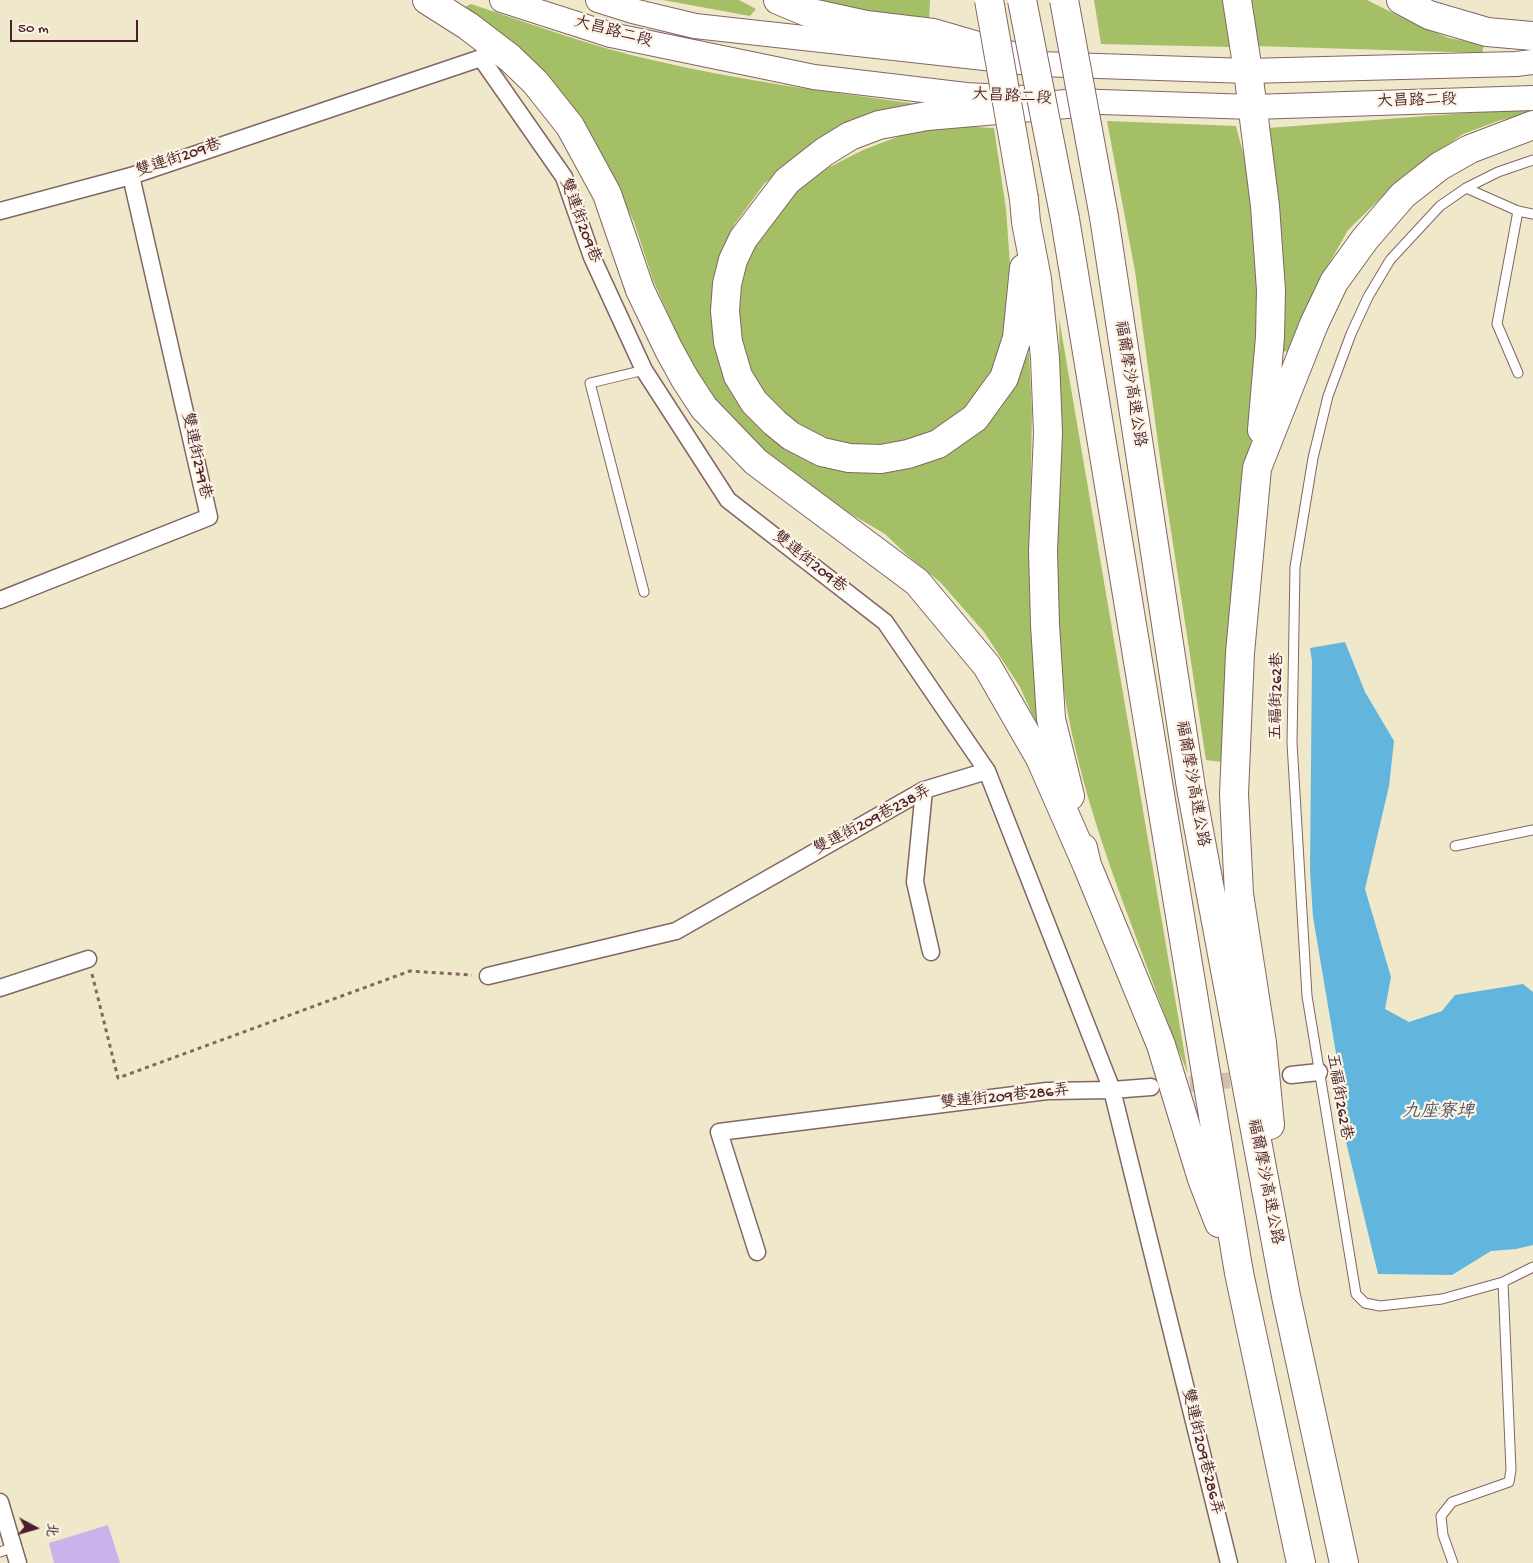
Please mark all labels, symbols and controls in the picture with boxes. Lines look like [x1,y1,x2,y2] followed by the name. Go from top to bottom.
[12,10,140,42] scale bar
[572,13,654,53] street label: 大昌路二段
[18,20,49,38] text: 50 m
[972,86,1052,110] street label: 大昌路二段
[1377,91,1457,113] street label: 大昌路二段
[134,135,224,183] street label: 雙連街209巷
[554,176,604,266] street label: 雙連街209巷
[1110,319,1148,449] street label: 福爾摩沙高速公路
[176,411,214,501] street label: 雙連街279巷
[768,528,850,598] street label: 雙連街209巷
[1268,652,1288,740] street label: 五福街262巷
[1170,719,1212,849] street label: 福爾摩沙高速公路
[811,782,935,860] street label: 雙連街209巷238弄
[1321,1052,1355,1142] street label: 五福街262巷
[940,1082,1070,1114] street label: 雙連街209巷286弄
[1402,1102,1474,1124] water label: 九座寮埤
[1242,1117,1286,1247] street label: 福爾摩沙高速公路
[1176,1387,1226,1517] street label: 雙連街209巷286弄
[10,1503,60,1553] north arrow
[41,1522,60,1537] text: 北

